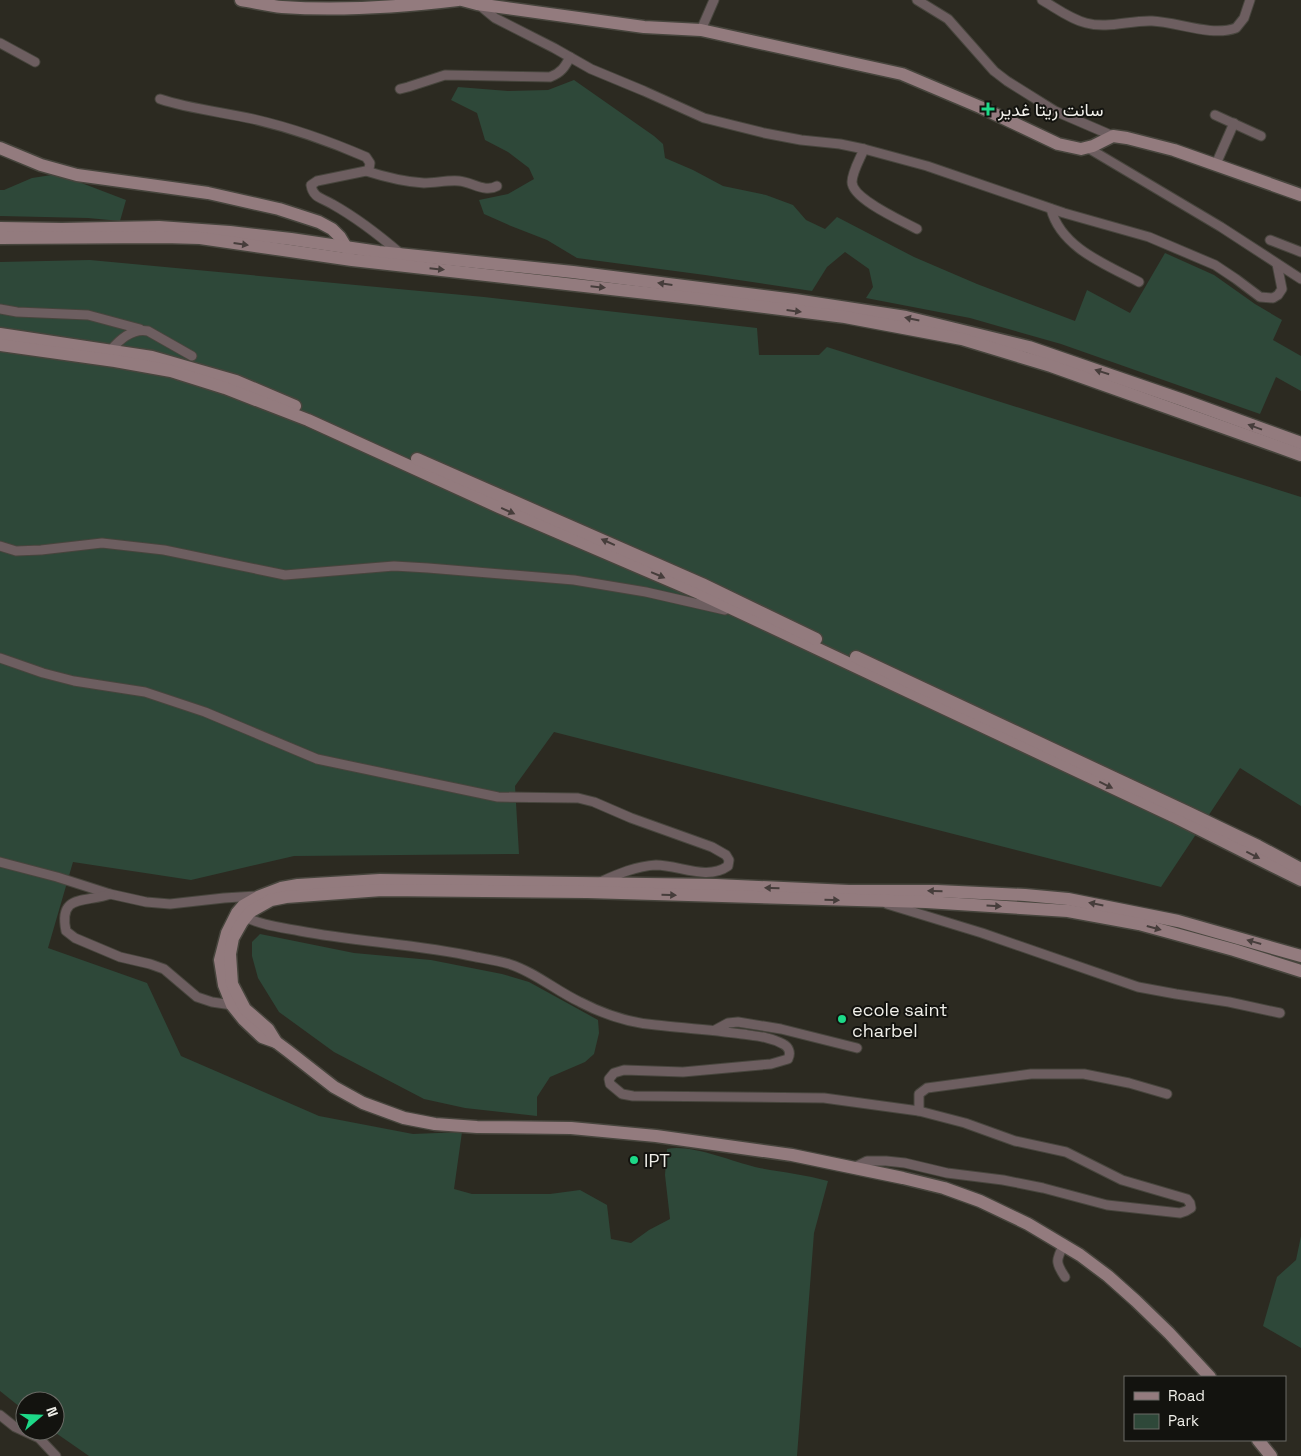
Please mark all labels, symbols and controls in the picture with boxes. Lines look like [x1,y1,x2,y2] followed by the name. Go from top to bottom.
[997,98,1104,121] place label: سانت ريتا غدير
[982,103,994,115] marker: سانت ريتا غدير
[233,240,249,248] one-way arrow
[429,265,445,273] one-way arrow
[656,280,672,288] one-way arrow
[590,283,606,291] one-way arrow
[787,307,803,315] one-way arrow
[904,314,920,322] one-way arrow
[1095,368,1110,375] one-way arrow
[1247,423,1262,431] one-way arrow
[501,507,516,515] one-way arrow
[601,538,615,546] one-way arrow
[651,572,665,580] one-way arrow
[1099,781,1113,789] one-way arrow
[1245,851,1260,859] one-way arrow
[764,884,780,892] one-way arrow
[926,887,942,895] one-way arrow
[661,891,677,899] one-way arrow
[824,897,840,905] one-way arrow
[1088,900,1104,908] one-way arrow
[986,902,1002,910] one-way arrow
[1147,925,1162,933] one-way arrow
[1247,938,1262,946] one-way arrow
[852,998,947,1042] place label: ecole saint charbel
[836,1013,848,1025] marker: ecole saint charbel
[644,1149,670,1172] place label: IPT
[628,1154,640,1166] marker: IPT
[1124,1376,1286,1441] legend
[1168,1386,1205,1405] text: Road
[15,1391,65,1441] north arrow
[42,1404,62,1419] text: N
[1168,1411,1199,1430] text: Park

